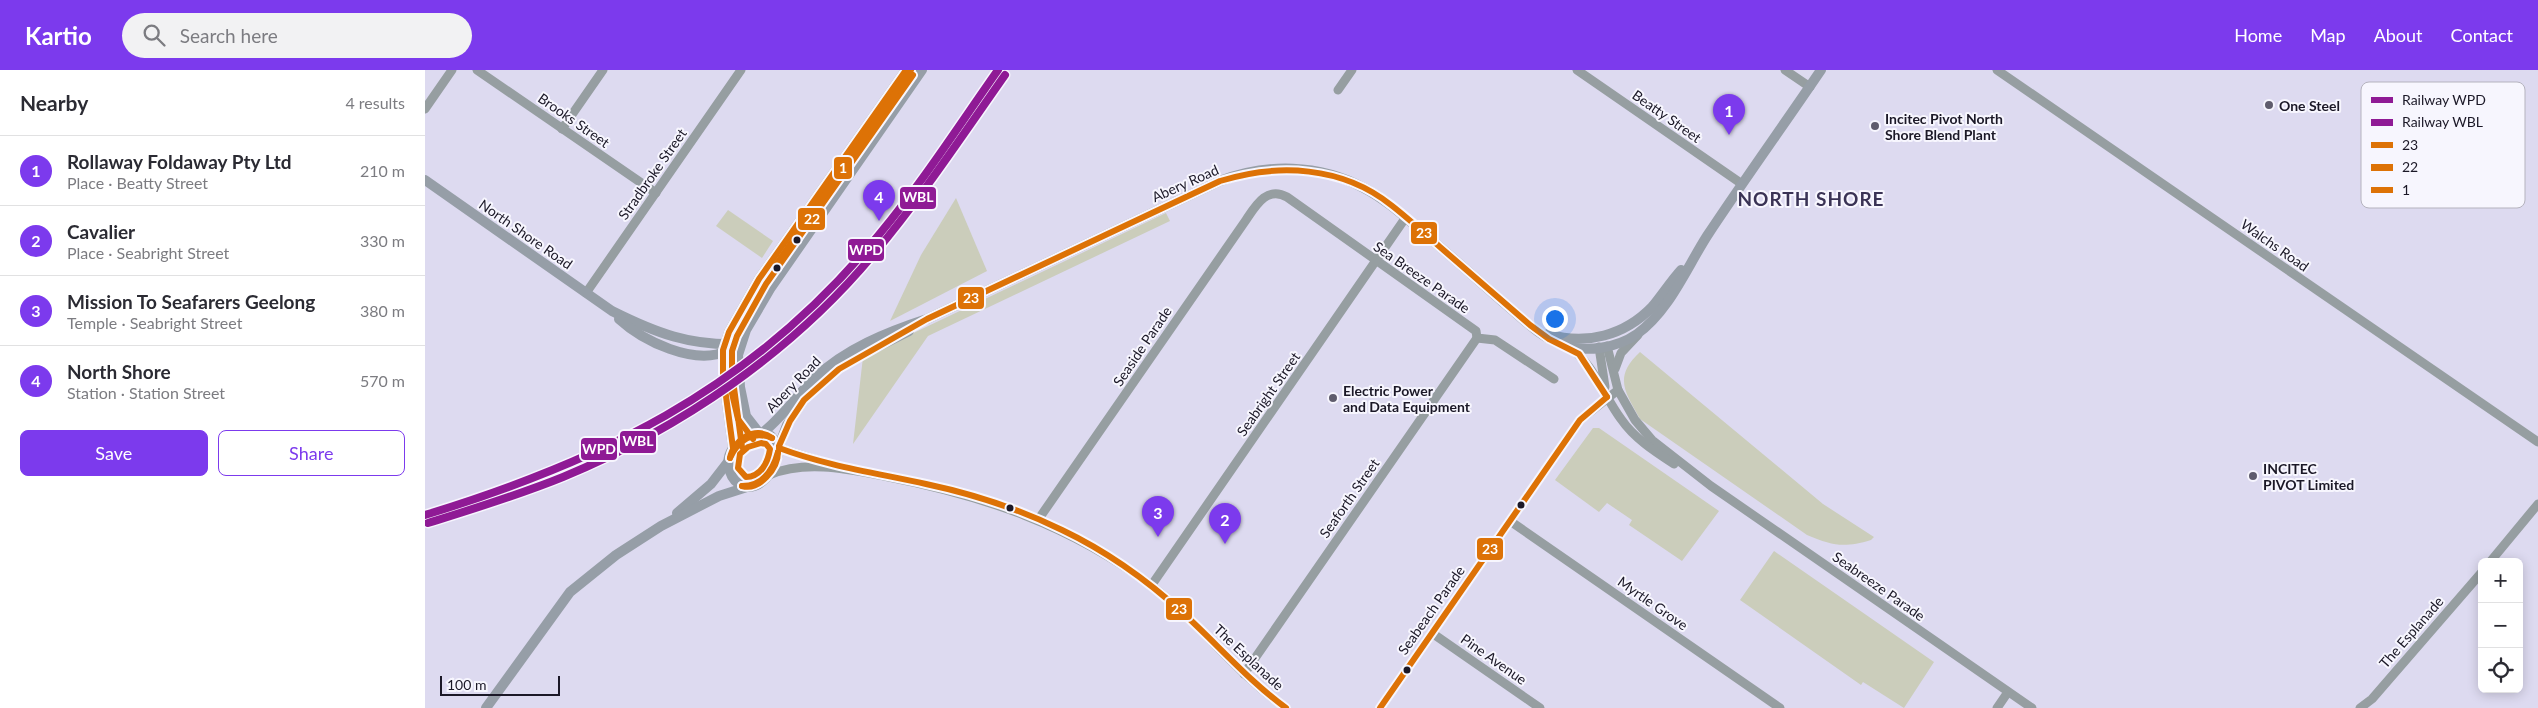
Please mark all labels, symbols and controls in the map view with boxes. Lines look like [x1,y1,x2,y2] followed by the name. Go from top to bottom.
[122,13,472,58] search box
[25,21,92,50] text: Kartio
[140,21,168,49] icon: search
[180,24,278,47] text: Search here
[2234,24,2282,46] text: Home
[2310,24,2346,46] text: Map
[2374,24,2423,46] text: About
[2451,24,2513,46] text: Contact
[2361,82,2525,208] legend
[1629,86,1705,146] street label: Beatty Street
[535,89,613,151] street label: Brooks Street
[20,90,88,115] text: Nearby
[2402,91,2486,108] text: Railway WPD
[345,93,405,112] text: 4 results
[1713,94,1745,135] pin: 1
[2279,97,2340,114] place label: One Steel
[2263,99,2275,111] marker: One Steel
[1885,110,2003,143] place label: Incitec Pivot North Shore Blend Plant
[2402,113,2483,130] text: Railway WBL
[1869,120,1881,132] marker: Incitec Pivot North Shore Blend Plant
[614,125,690,223] street label: Stradbroke Street
[2402,136,2418,153] text: 23
[67,150,292,173] text: Rollaway Foldaway Pty Ltd
[833,156,853,180] line badge: 1
[2402,158,2418,175] text: 22
[839,159,847,176] text: 1
[31,161,41,180] text: 1
[360,161,405,180] text: 210 m
[1149,161,1221,205] street label: Abery Road
[67,173,208,192] text: Place · Beatty Street
[863,180,895,221] pin: 4
[2402,181,2410,198] text: 1
[899,186,937,210] line badge: WBL
[1737,187,1885,210] district label: NORTH SHORE
[902,188,934,205] text: WBL
[476,195,576,273] street label: North Shore Road
[797,207,826,231] line badge: 22
[804,210,820,227] text: 22
[2238,215,2312,275] street label: Walchs Road
[67,220,135,243] text: Cavalier
[1410,221,1438,245] line badge: 23
[1416,224,1432,241] text: 23
[31,231,41,250] text: 2
[360,231,405,250] text: 330 m
[792,235,802,245] unlabelled marker
[1371,237,1473,317] street label: Sea Breeze Parade
[847,238,885,262] line badge: WPD
[849,241,883,258] text: WPD
[67,243,229,262] text: Place · Seabright Street
[772,263,782,273] unlabelled marker
[957,286,985,310] line badge: 23
[963,289,979,306] text: 23
[67,290,315,313] text: Mission To Seafarers Geelong
[31,301,41,320] text: 3
[360,301,405,320] text: 380 m
[1109,303,1175,389] street label: Seaside Parade
[1542,306,1568,332] your location
[67,313,242,332] text: Temple · Seabright Street
[1233,349,1303,439] street label: Seabright Street
[762,352,824,416] street label: Abery Road
[67,360,171,383] text: North Shore
[31,371,41,390] text: 4
[360,371,405,390] text: 570 m
[1343,382,1471,415] place label: Electric Power and Data Equipment
[67,383,225,402] text: Station · Station Street
[1327,392,1339,404] marker: Electric Power and Data Equipment
[20,430,208,476] button: Save
[218,430,405,476] button: Share
[619,430,657,454] line badge: WBL
[622,432,654,449] text: WBL
[580,437,618,461] line badge: WPD
[582,440,616,457] text: WPD
[1315,455,1383,541] street label: Seaforth Street
[2263,460,2354,493] place label: INCITEC PIVOT Limited
[2247,470,2259,482] marker: INCITEC PIVOT Limited
[1142,496,1174,537] pin: 3
[1516,500,1526,510] unlabelled marker
[1005,503,1015,513] unlabelled marker
[1209,503,1241,544] pin: 2
[1476,537,1504,561] line badge: 23
[1482,540,1498,557] text: 23
[1830,548,1928,624] street label: Seabreeze Parade
[2478,558,2523,693] map controls
[2478,558,2523,603] button: +
[1394,562,1468,658] street label: Seabeach Parade
[1615,573,1691,633] street label: Myrtle Grove
[2375,593,2447,671] street label: The Esplanade
[1165,597,1193,621] line badge: 23
[1171,600,1187,617] text: 23
[2478,603,2523,648] button: −
[1211,620,1287,694] street label: The Esplanade
[1458,630,1530,688] street label: Pine Avenue
[2478,648,2523,693] button: locate
[1402,665,1412,675] unlabelled marker
[440,673,560,696] scale bar
[447,676,486,693] text: 100 m

